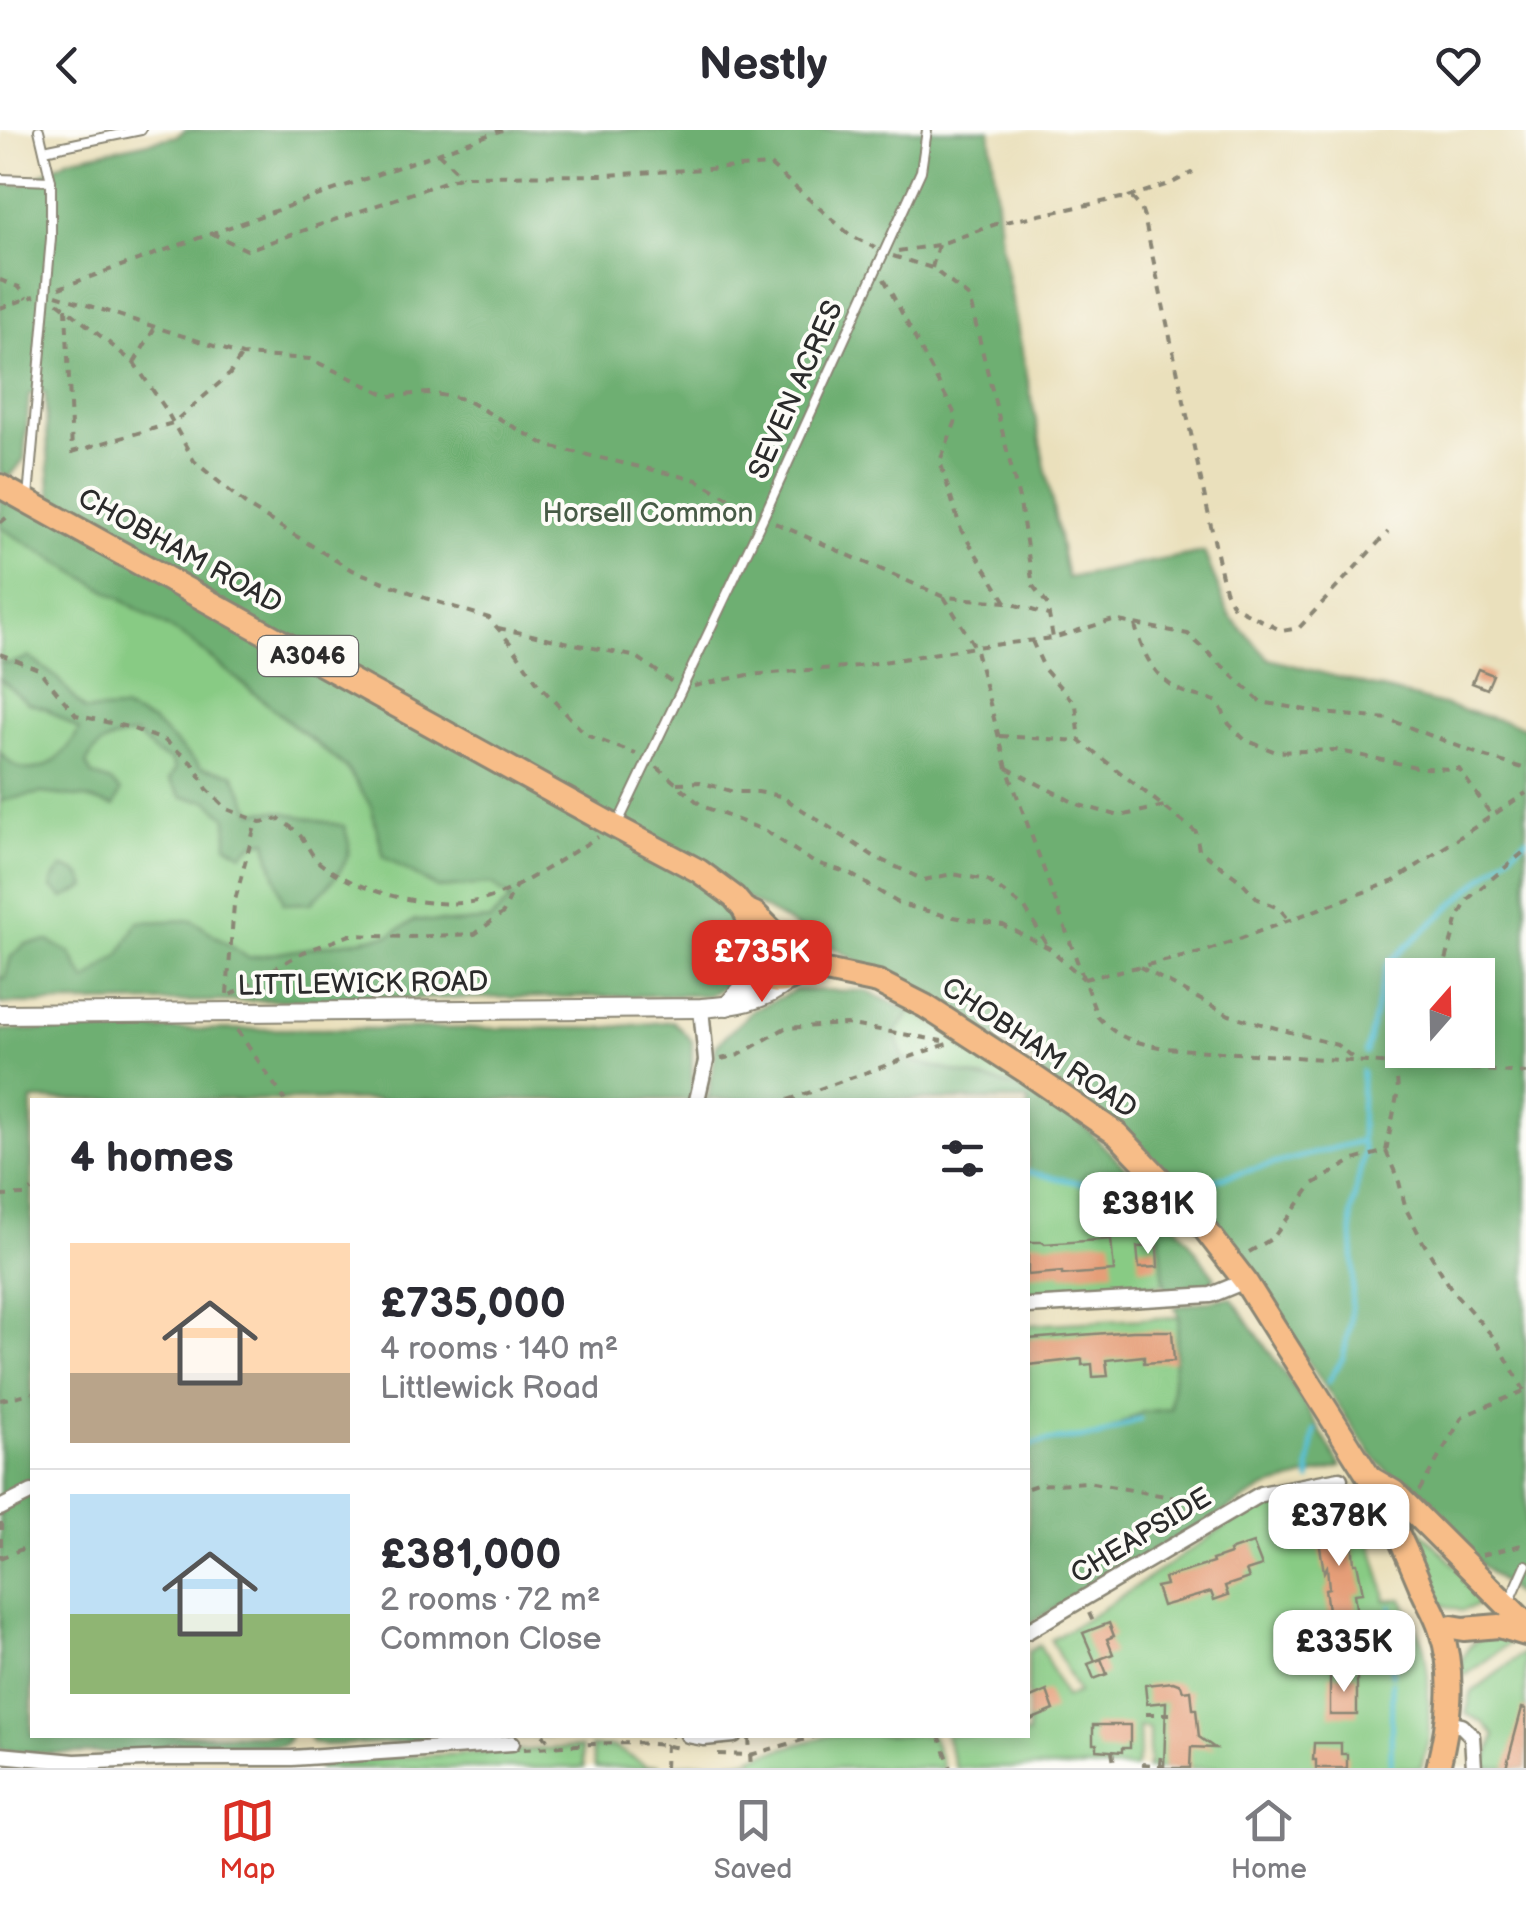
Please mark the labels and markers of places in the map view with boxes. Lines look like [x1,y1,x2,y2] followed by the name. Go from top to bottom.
[692,920,832,1005] pin: £735K
[1078,1172,1218,1257] pin: £381K
[1269,1484,1409,1569] pin: £378K
[1274,1610,1414,1695] pin: £335K

